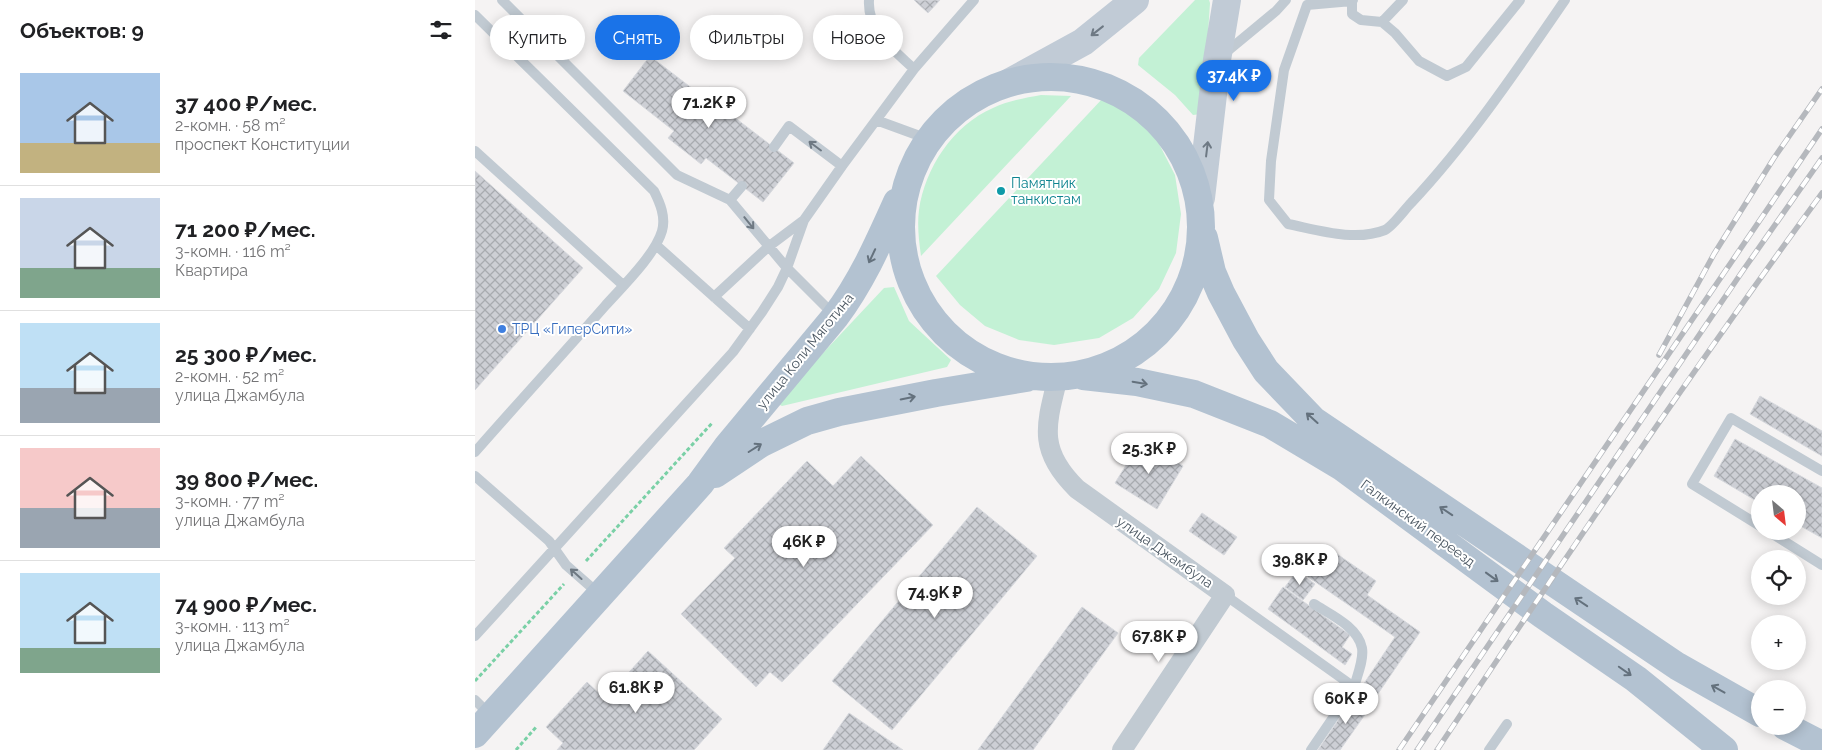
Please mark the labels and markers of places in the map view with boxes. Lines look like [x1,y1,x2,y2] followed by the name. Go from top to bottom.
[1188,59,1280,102] pin: 37.4K ₽
[663,86,755,129] pin: 71.2K ₽
[1011,175,1081,207] place label: Памятник танкистам
[995,185,1007,197] marker: Памятник танкистам
[512,321,632,337] place label: ТРЦ «ГиперСити»
[496,323,508,335] marker: ТРЦ «ГиперСити»
[1103,432,1195,475] pin: 25.3K ₽
[769,526,839,568] pin: 46K ₽
[1254,544,1346,586] pin: 39.8K ₽
[889,576,981,619] pin: 74.9K ₽
[1113,620,1205,663] pin: 67.8K ₽
[590,672,682,714] pin: 61.8K ₽
[1311,682,1381,725] pin: 60K ₽

